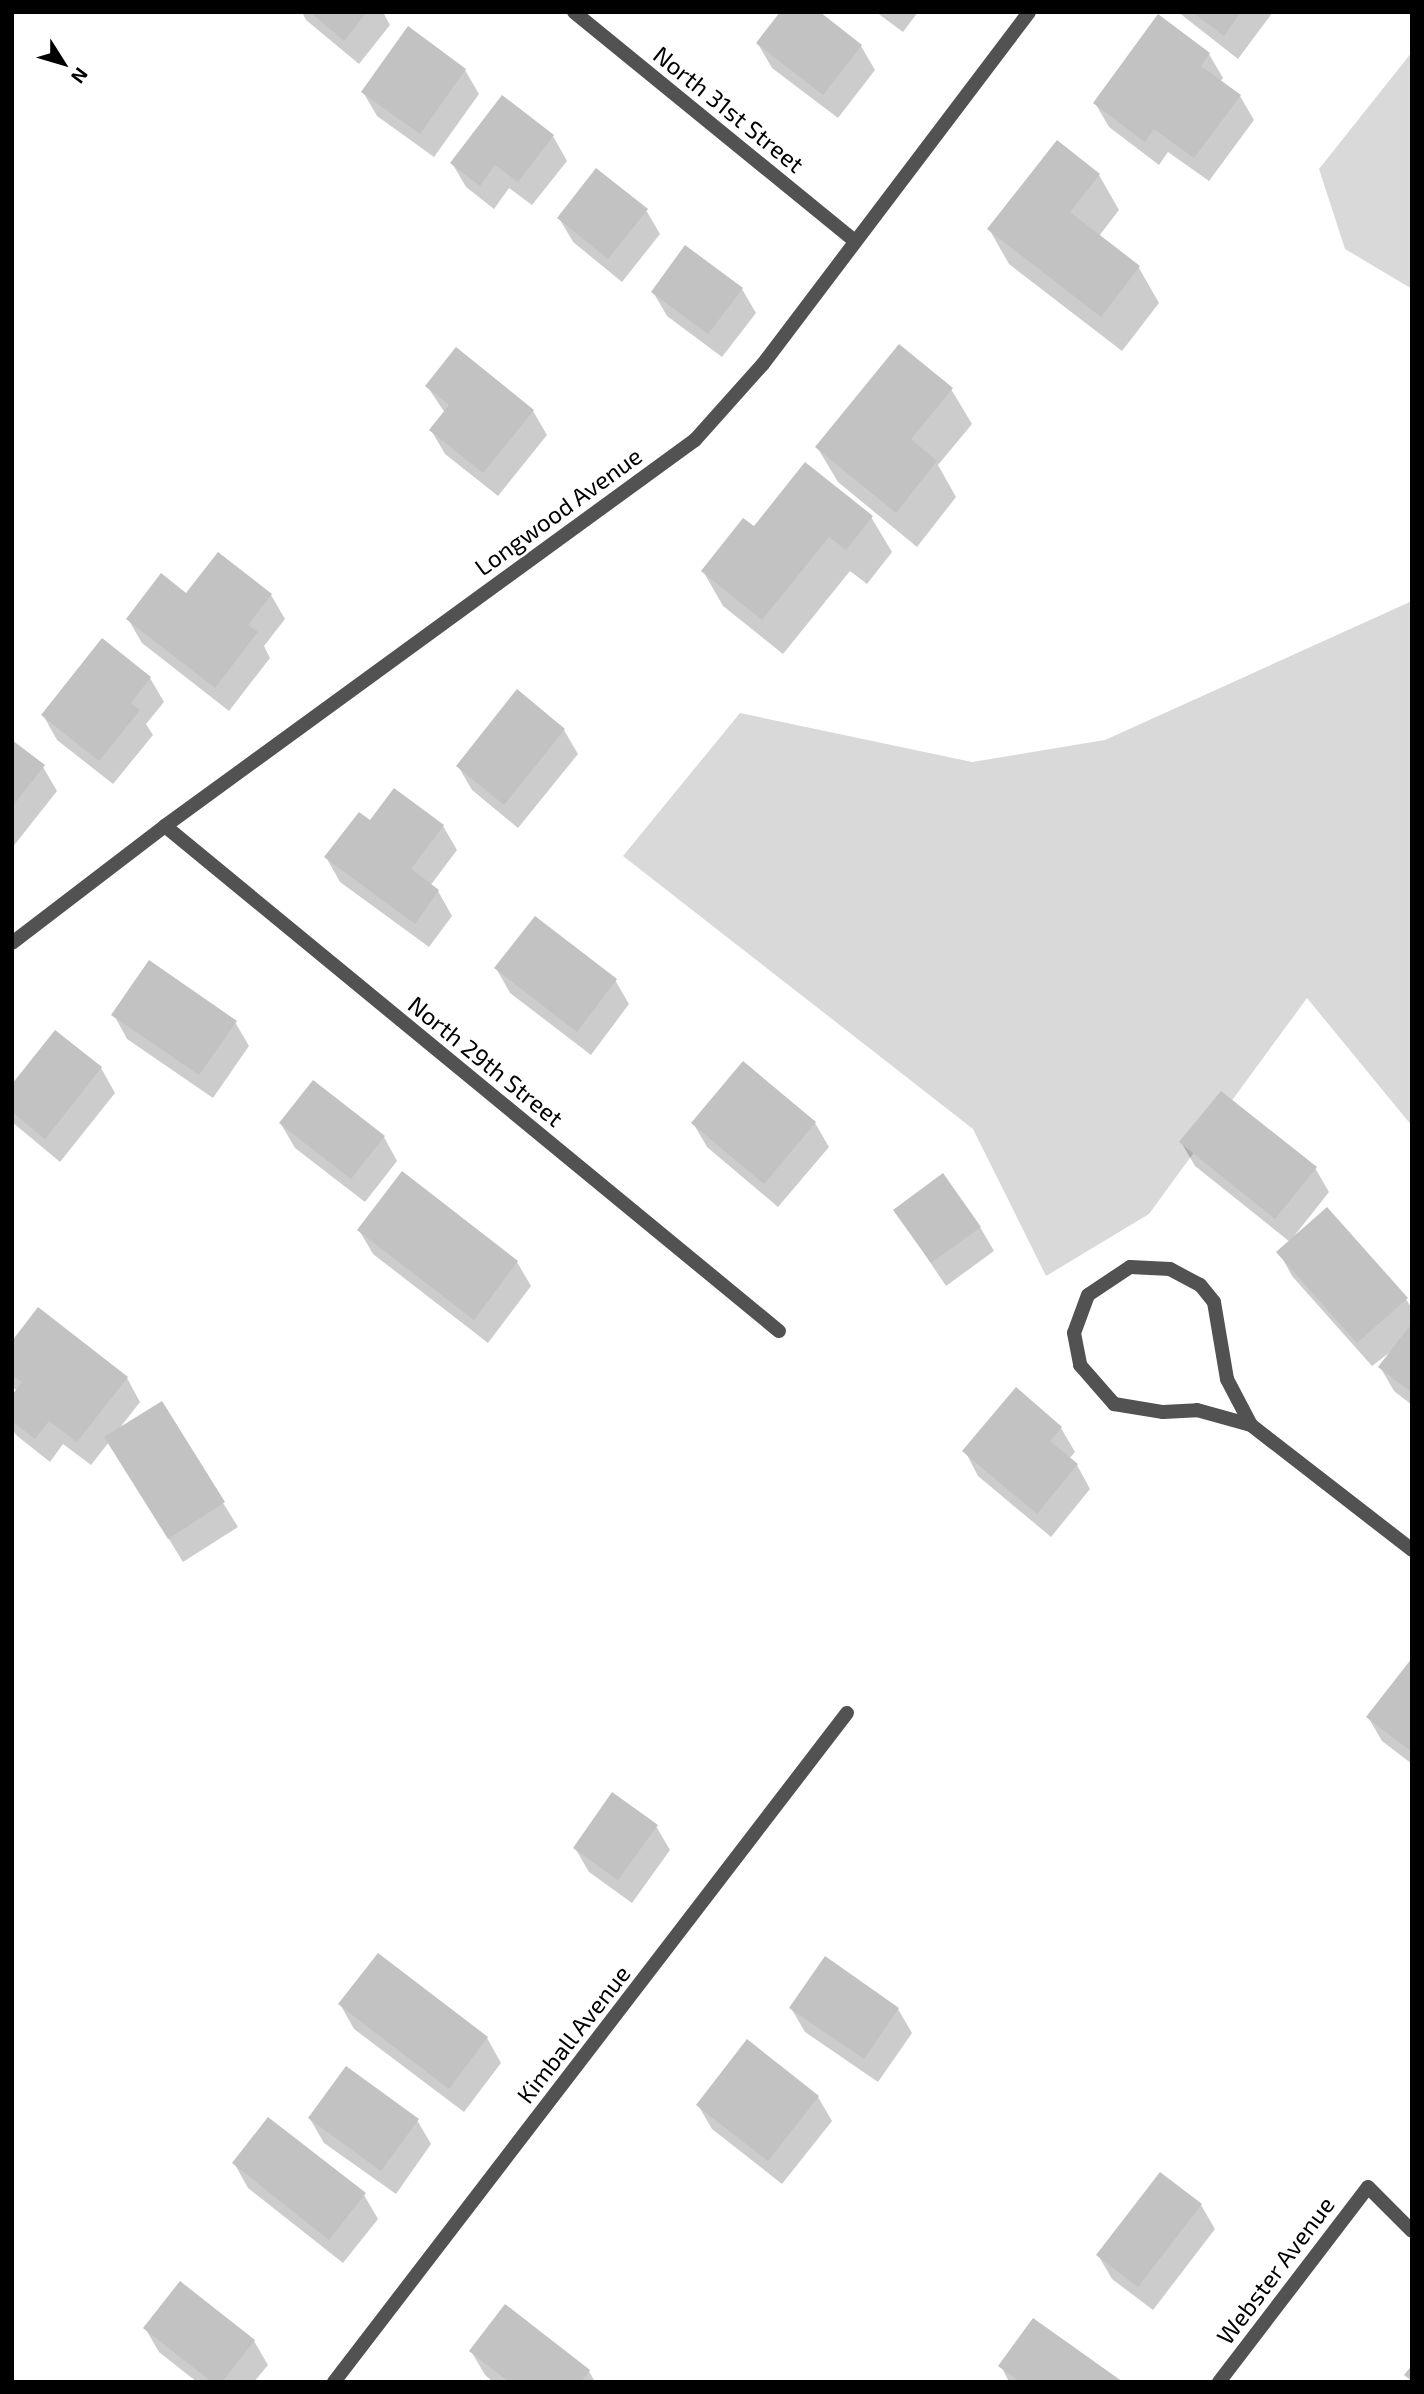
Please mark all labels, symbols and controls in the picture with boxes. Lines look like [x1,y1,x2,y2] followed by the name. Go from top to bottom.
[28,28,98,98] north arrow
[648,40,810,178] street label: North 31st Street
[67,64,93,88] text: N
[469,441,647,581] street label: Longwood Avenue
[403,990,569,1132] street label: North 29th Street
[510,1959,636,2109] street label: Kimball Avenue
[1210,2190,1340,2350] street label: Webster Avenue

